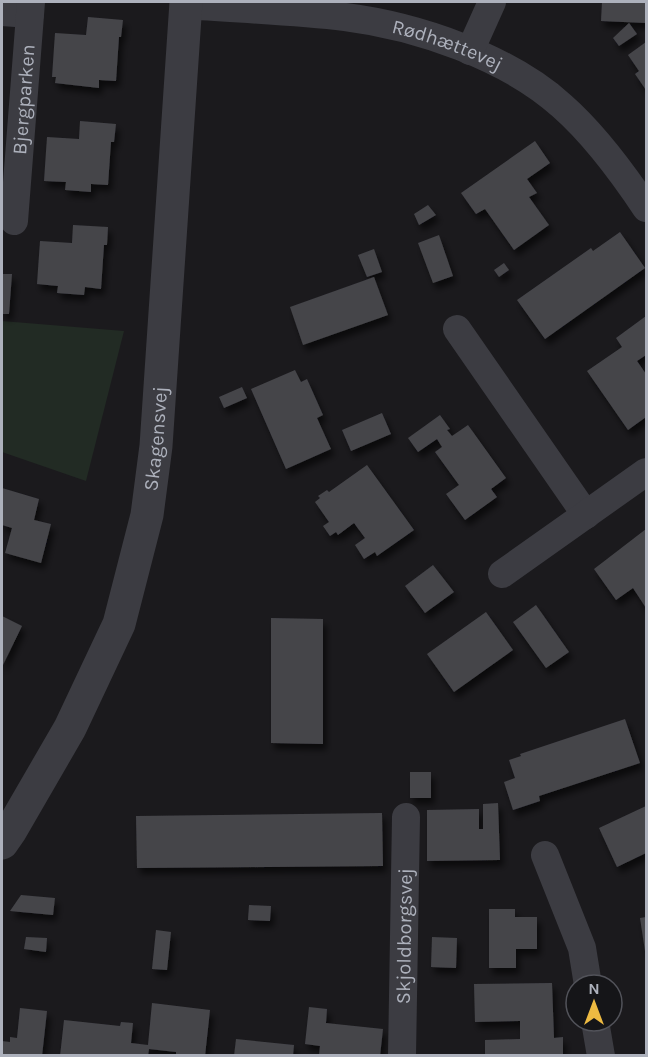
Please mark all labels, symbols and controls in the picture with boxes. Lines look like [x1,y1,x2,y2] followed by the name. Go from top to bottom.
[390,15,507,76] street label: Rødhættevej
[8,43,40,156] street label: Bjergparken
[139,386,172,492] street label: Skagensvej
[392,868,417,1004] street label: Skjoldborgsvej
[564,973,624,1033] north arrow
[588,979,600,998] text: N

